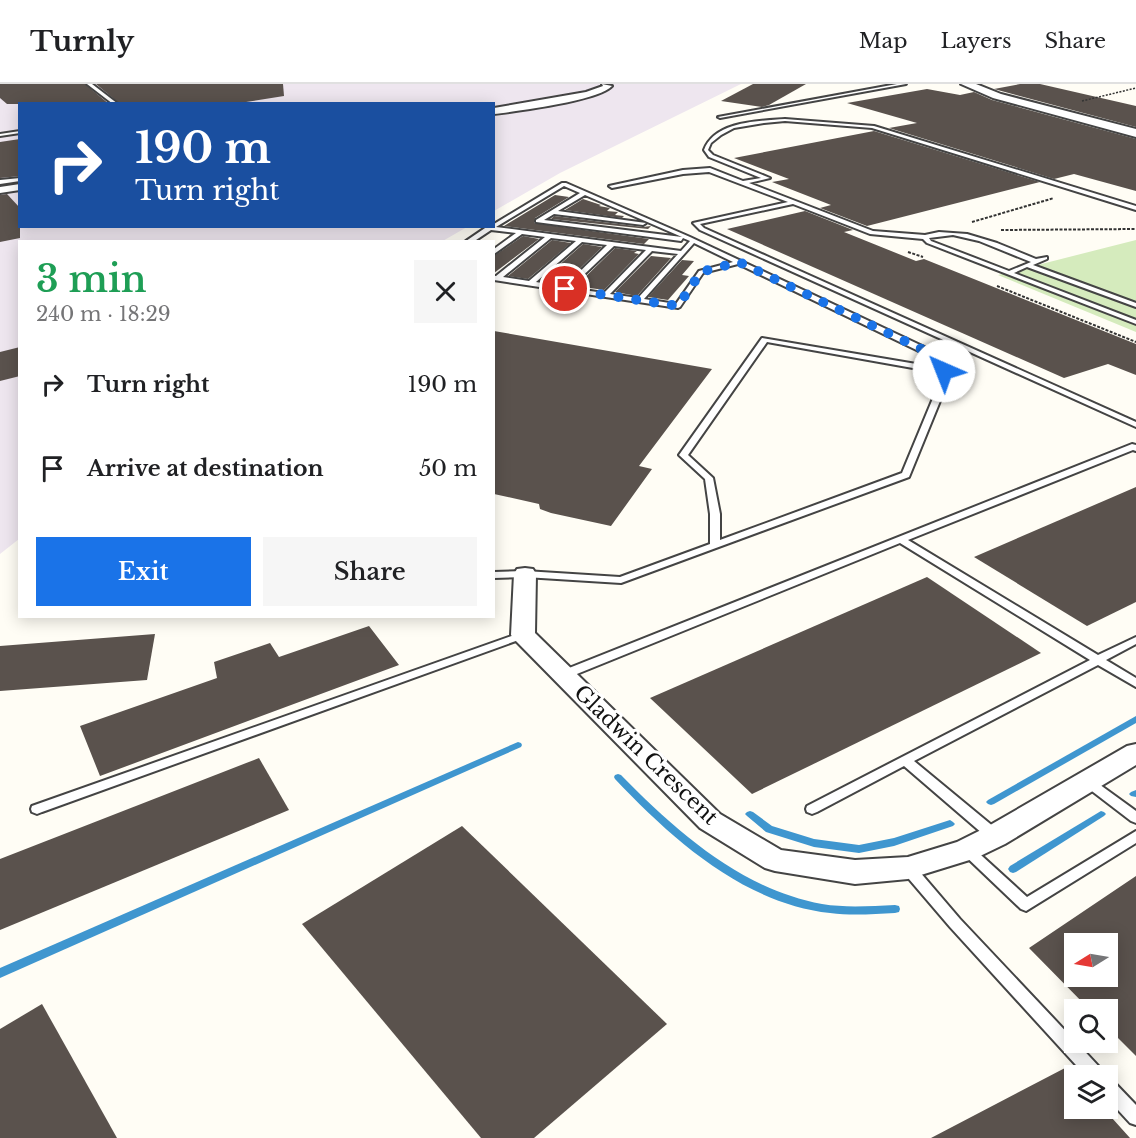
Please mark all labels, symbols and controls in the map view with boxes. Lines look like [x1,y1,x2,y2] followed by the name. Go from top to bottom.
[30,24,134,59] text: Turnly
[859,28,908,54] text: Map
[941,28,1012,54] text: Layers
[1045,28,1106,54] text: Share
[135,122,271,174] text: 190 m
[36,126,114,204] icon: right
[135,174,279,207] text: Turn right
[36,257,146,302] text: 3 min
[414,260,477,323] button: close
[539,263,590,314] pin
[548,272,581,305] icon: arrive
[36,302,171,326] text: 240 m · 18:29
[912,339,976,403] position arrow
[36,368,69,401] icon: right
[87,371,209,398] text: Turn right
[407,371,477,398] text: 190 m
[36,452,69,485] icon: arrive
[87,455,324,482] text: Arrive at destination
[419,455,477,482] text: 50 m
[36,537,251,606] button: Exit
[263,537,477,606] button: Share
[569,680,723,830] street label: Gladwin Crescent
[1064,933,1118,987] north arrow
[1064,933,1118,1119] map controls
[1064,999,1118,1053] button: search
[1064,1065,1118,1119] button: layers

